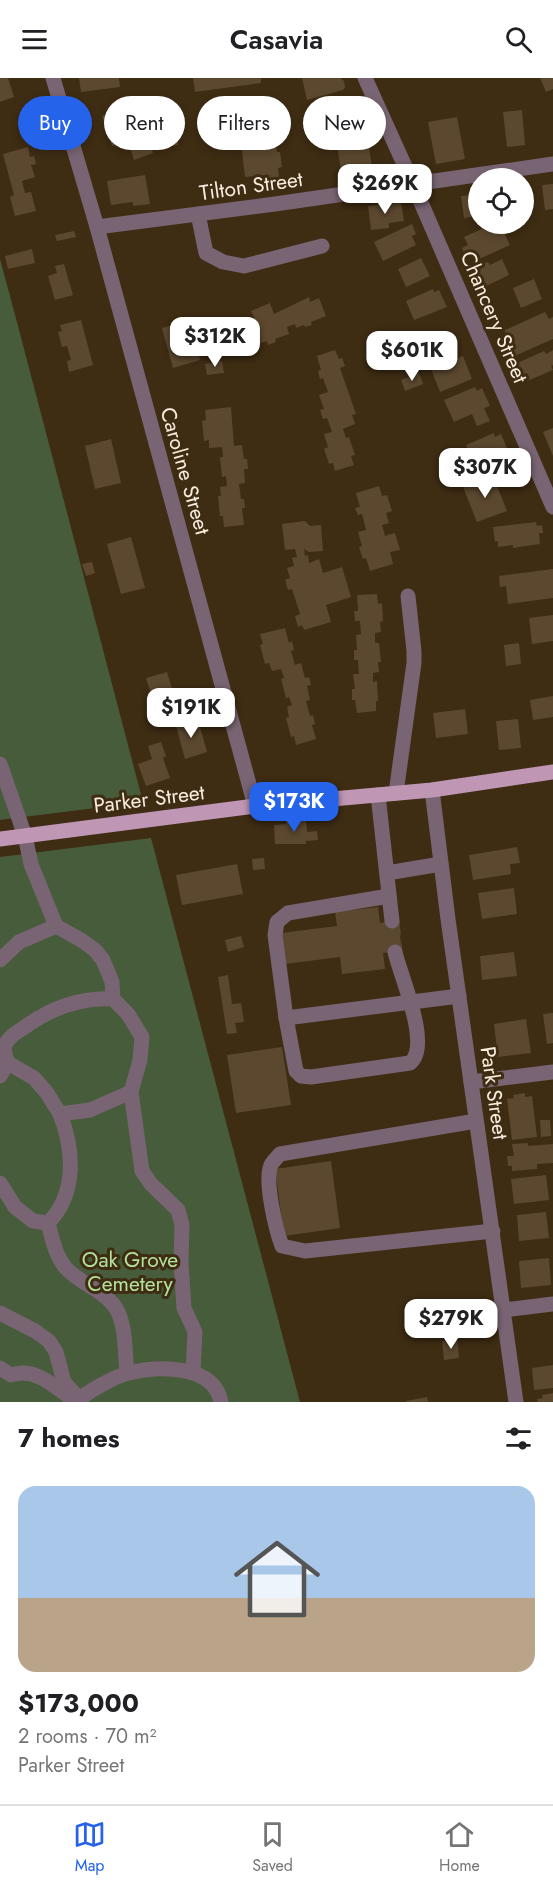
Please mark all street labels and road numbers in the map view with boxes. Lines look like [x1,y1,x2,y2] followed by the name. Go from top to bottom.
[197,164,305,208] street label: Tilton Street
[453,246,535,388] street label: Chancery Street
[152,404,218,538] street label: Caroline Street
[92,777,206,821] street label: Parker Street
[473,1044,515,1142] street label: Park Street

